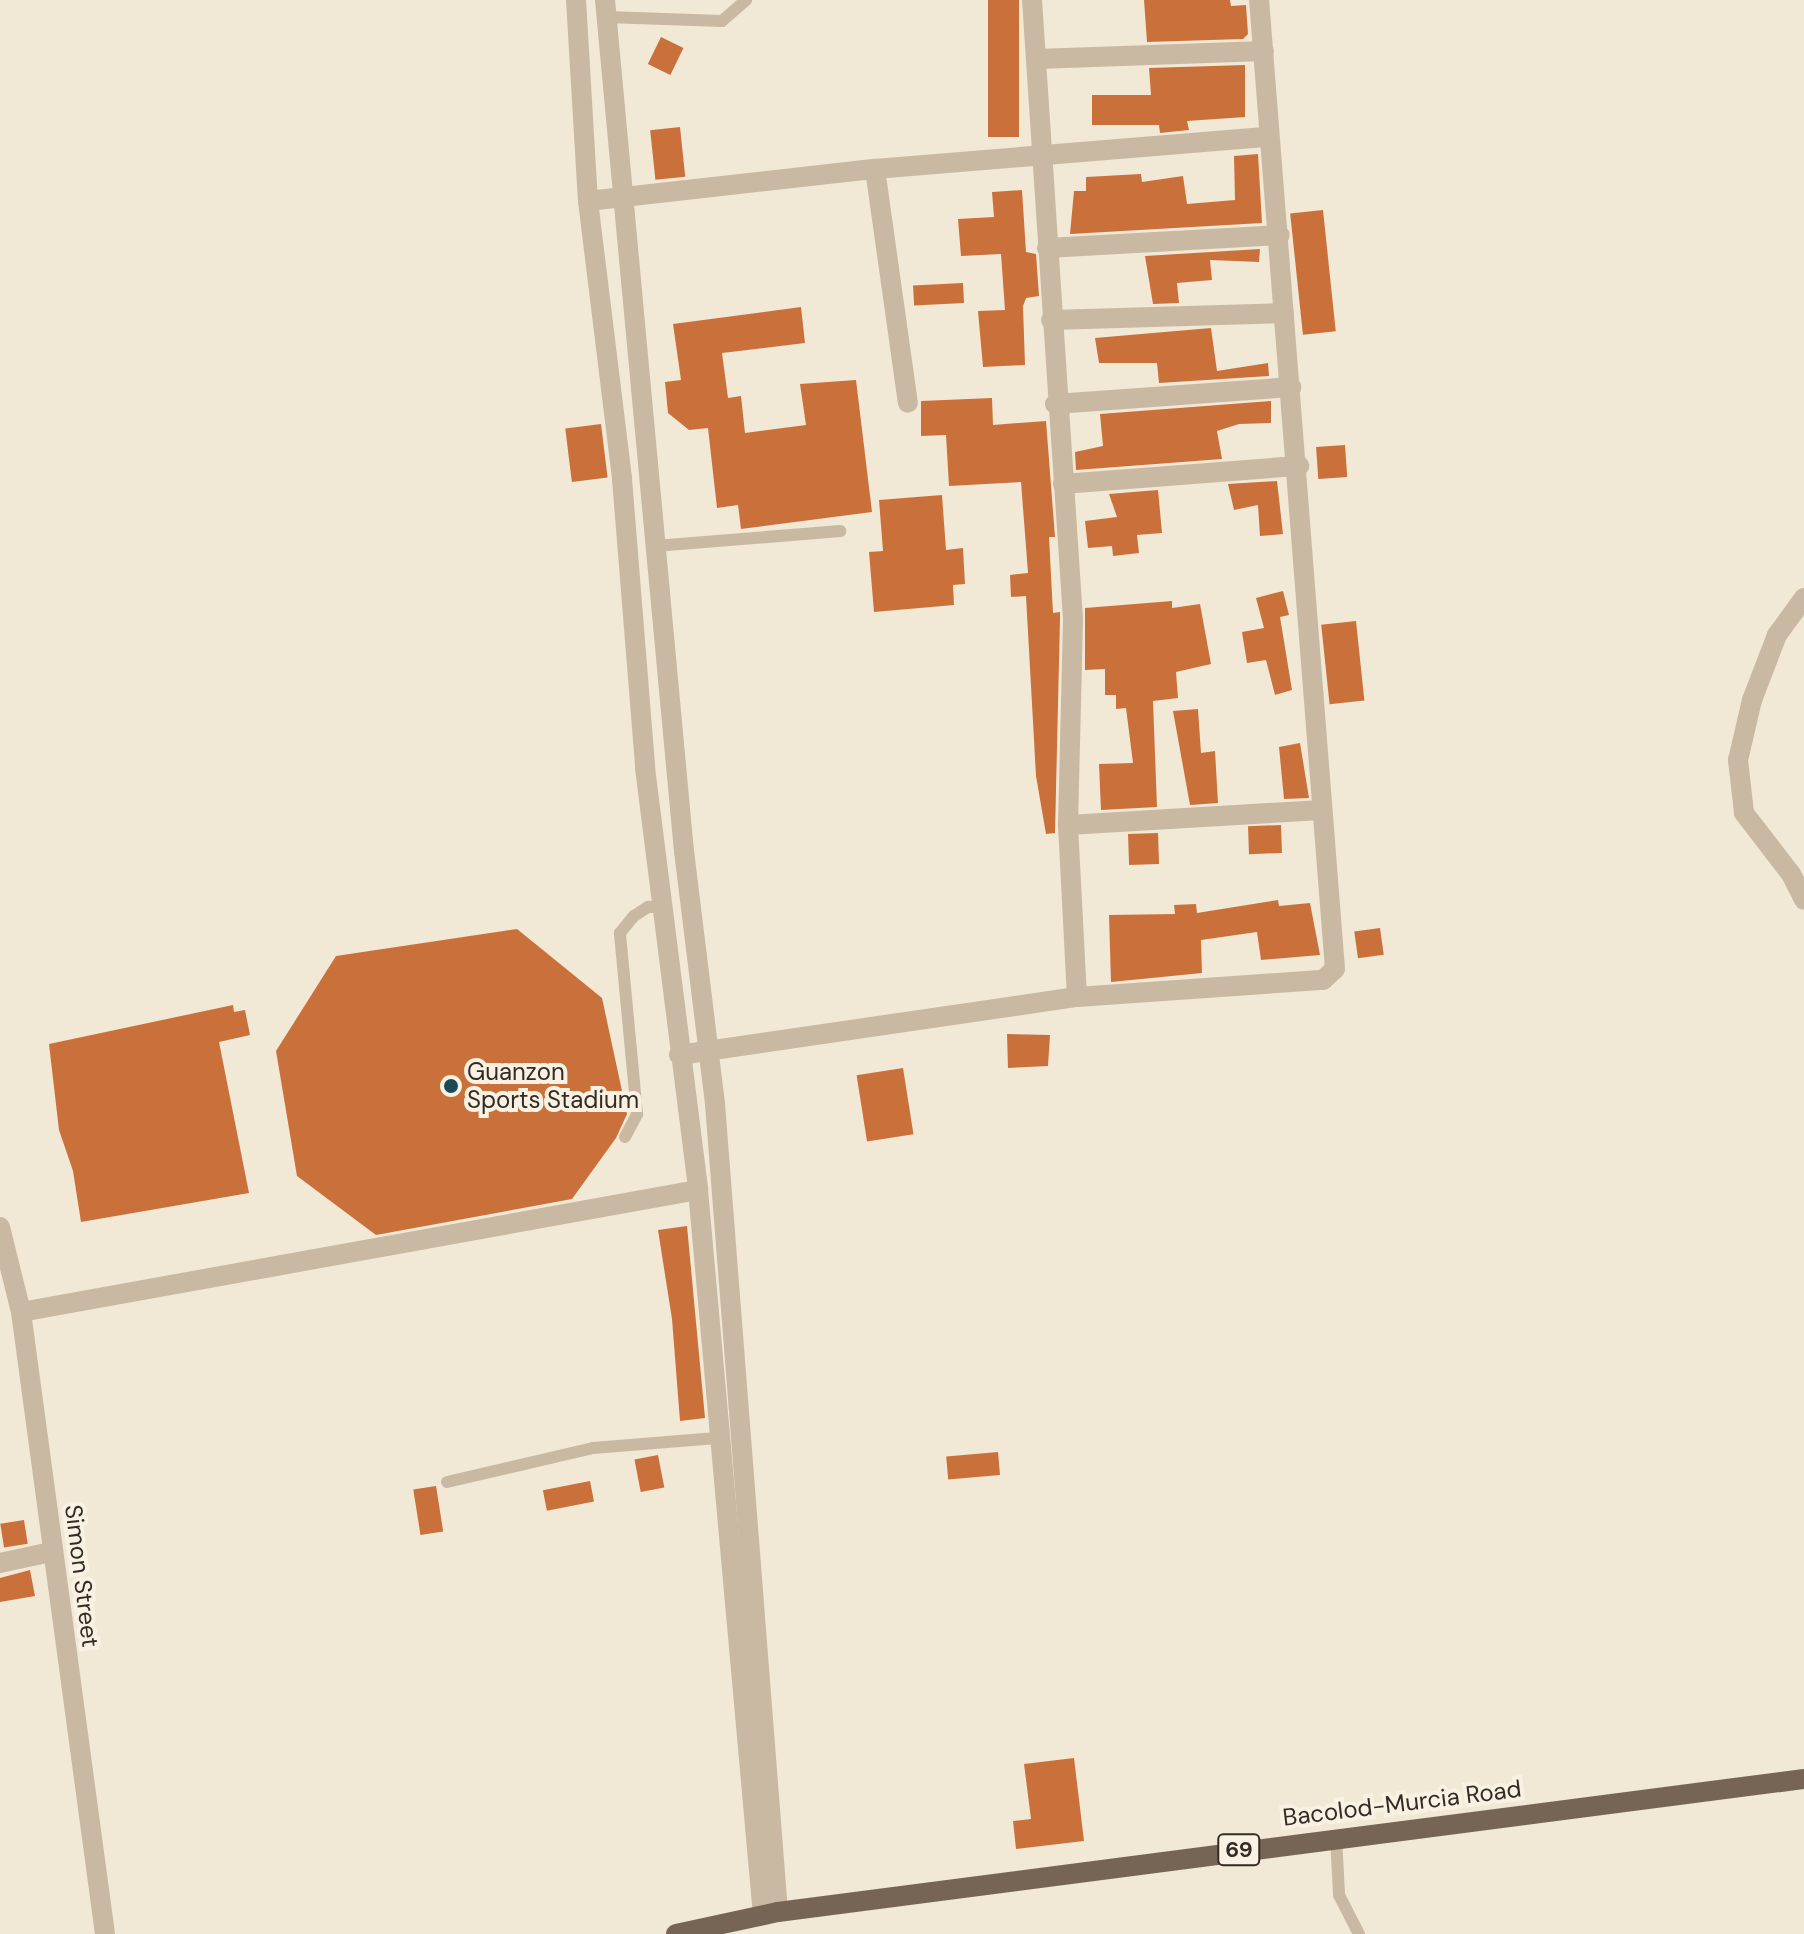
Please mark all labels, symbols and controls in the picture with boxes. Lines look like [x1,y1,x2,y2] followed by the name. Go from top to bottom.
[467,1058,639,1114] place label: Guanzon Sports Stadium
[442,1077,460,1095] marker: Guanzon Sports Stadium
[59,1503,105,1649] street label: Simon Street
[1281,1774,1523,1832] street label: Bacolod-Murcia Road
[1217,1832,1261,1868] road number: 69

